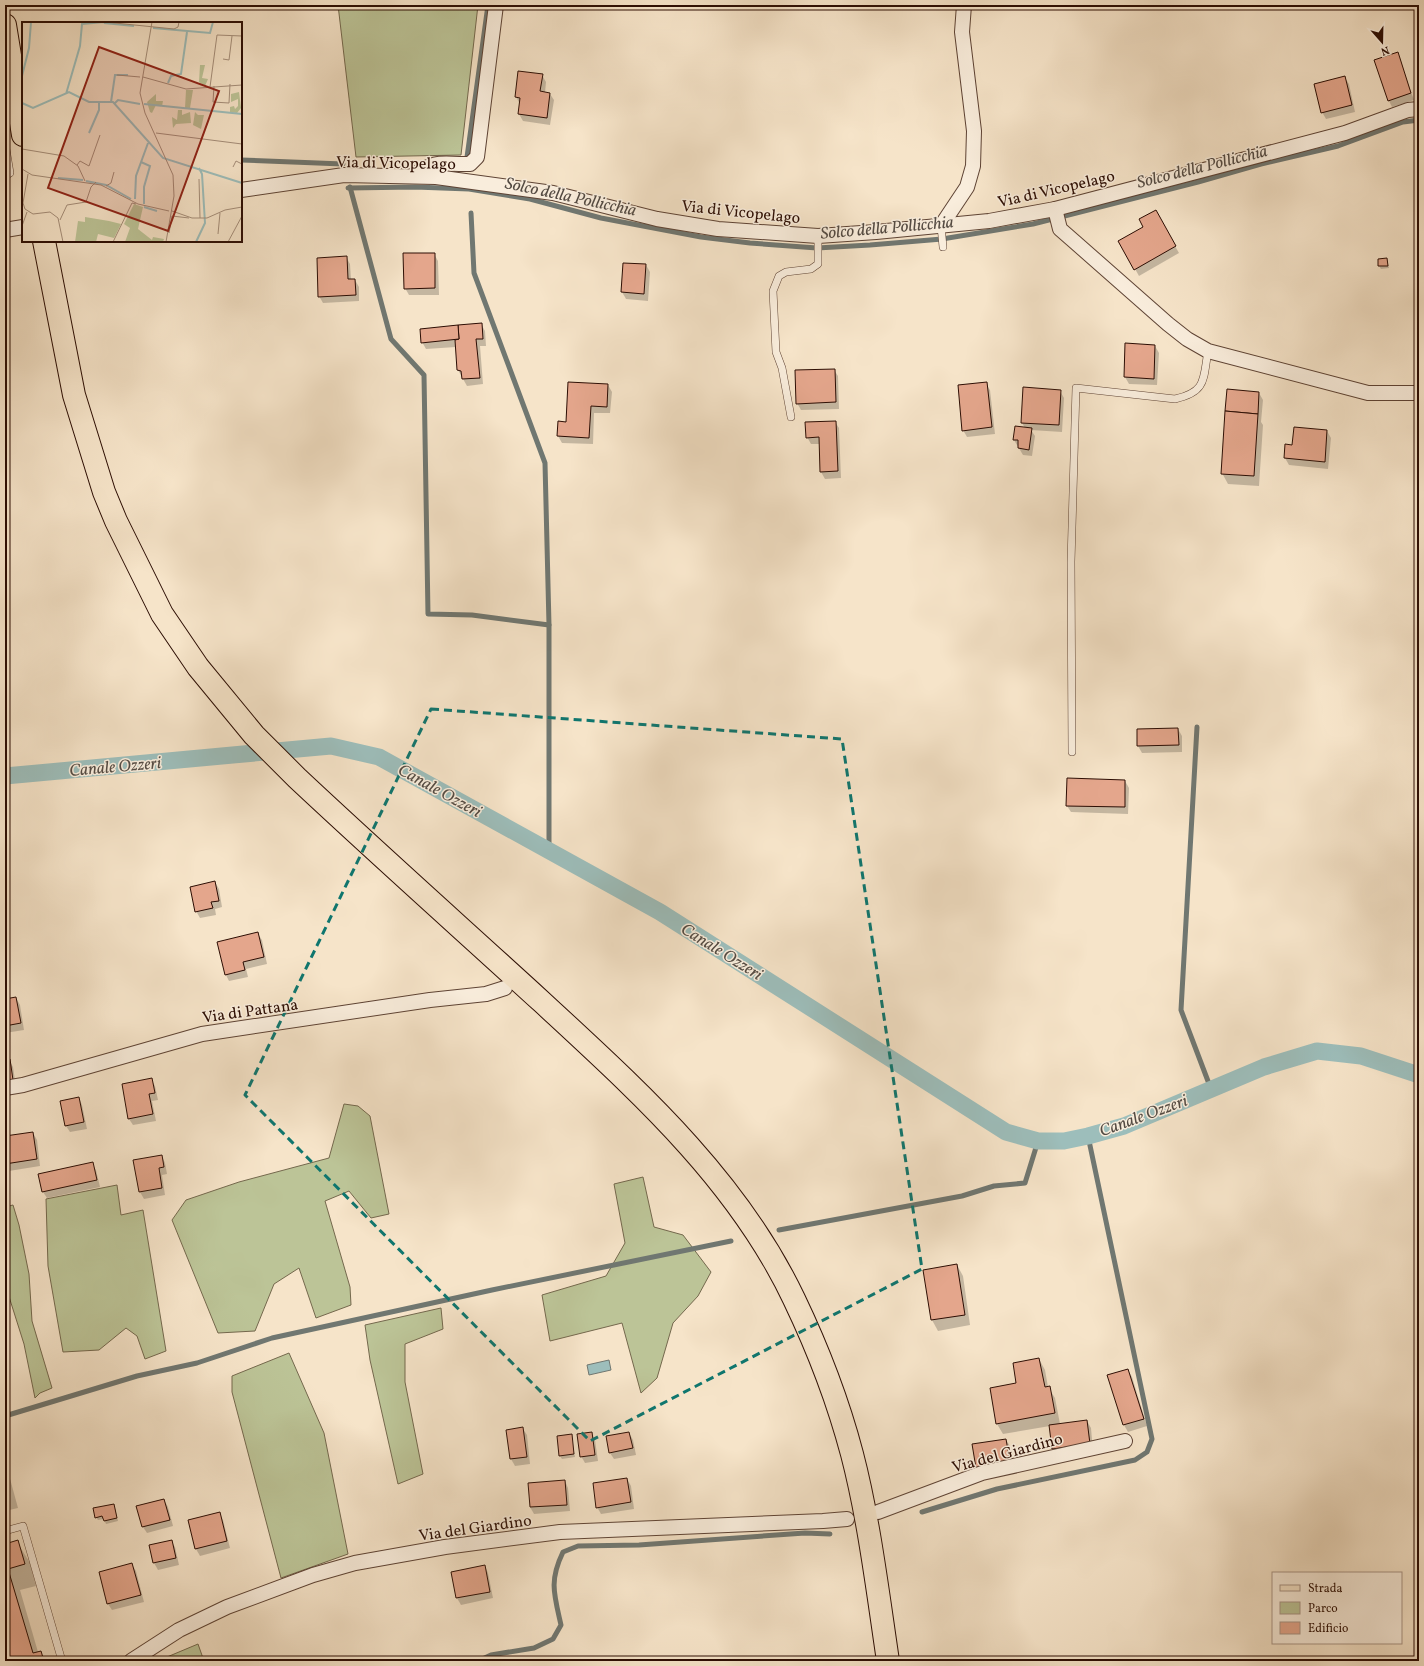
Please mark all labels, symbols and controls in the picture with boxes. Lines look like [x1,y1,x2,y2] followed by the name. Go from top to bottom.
[22,22,242,242] inset map
[1362,22,1402,62] north arrow
[1379,42,1391,58] text: N
[1135,140,1270,195] water label: Solco della Pollicchia
[336,152,456,176] street label: Via di Vicopelago
[996,166,1117,214] street label: Via di Vicopelago
[503,172,638,223] water label: Solco della Pollicchia
[680,196,801,230] street label: Via di Vicopelago
[820,211,955,246] water label: Solco della Pollicchia
[68,752,163,783] water label: Canale Ozzeri
[393,759,486,824] water label: Canale Ozzeri
[676,918,767,987] water label: Canale Ozzeri
[201,994,300,1030] street label: Via di Pattana
[1096,1090,1191,1143] water label: Canale Ozzeri
[950,1429,1065,1479] street label: Via del Giardino
[417,1510,533,1548] street label: Via del Giardino
[1272,1572,1402,1644] legend
[1308,1581,1343,1597] text: Strada
[1308,1601,1338,1617] text: Parco
[1308,1621,1348,1637] text: Edificio

